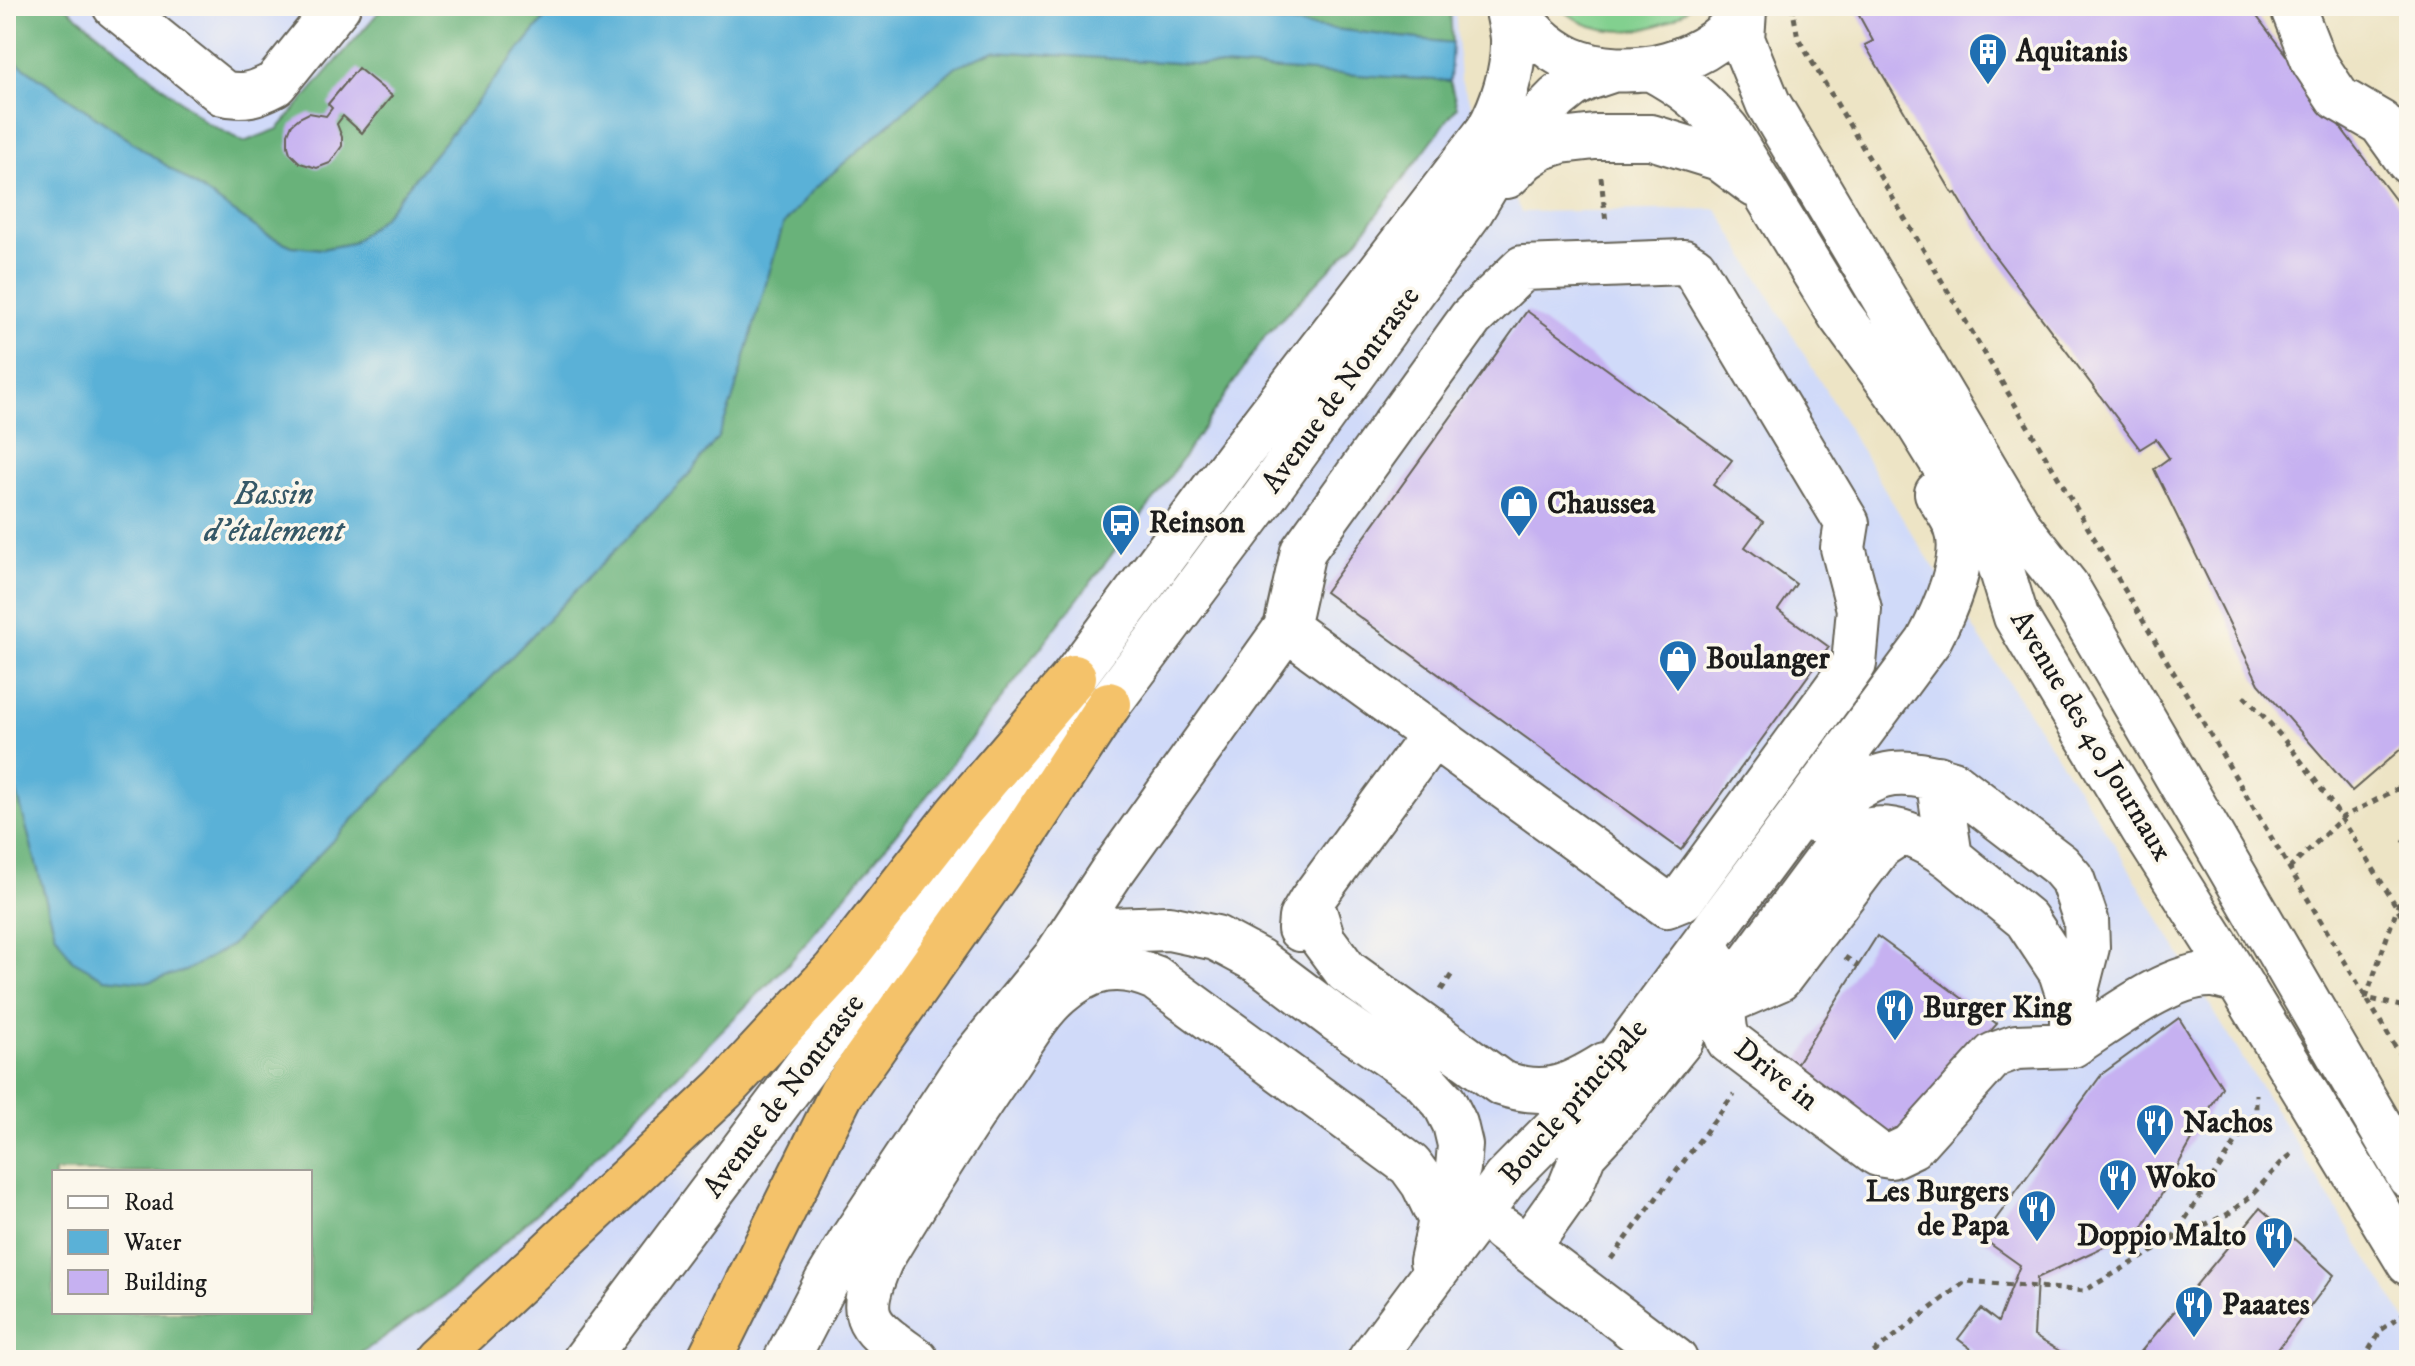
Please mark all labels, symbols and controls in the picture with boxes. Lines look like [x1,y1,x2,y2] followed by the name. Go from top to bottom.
[1967,31,2009,86] building icon: Aquitanis
[2015,34,2128,71] place label: Aquitanis
[1254,279,1428,501] street label: Avenue de Nontraste
[203,475,346,552] water label: Bassin d'étalement
[1498,483,1540,538] shop icon: Chaussea
[1547,486,1656,523] place label: Chaussea
[1100,502,1142,557] bus stop icon: Reinson
[1149,505,1245,542] place label: Reinson
[2002,604,2181,868] street label: Avenue des 40 Journaux
[1657,638,1699,693] shop icon: Boulanger
[1706,641,1831,678] place label: Boulanger
[695,986,873,1206] street label: Avenue de Nontraste
[1874,987,1916,1042] restaurant icon: Burger King
[1923,990,2073,1027] place label: Burger King
[1492,1011,1656,1193] street label: Boucle principale
[1727,1031,1826,1120] street label: Drive in
[2134,1102,2176,1157] restaurant icon: Nachos
[2183,1105,2273,1142] place label: Nachos
[2097,1157,2139,1212] restaurant icon: Woko
[2145,1160,2216,1197] place label: Woko
[52,1170,312,1314] legend
[1866,1174,2010,1245] place label: Les Burgers de Papa
[124,1188,174,1218] text: Road
[2016,1188,2058,1243] restaurant icon: Les Burgers de Papa
[2253,1215,2295,1270] restaurant icon: Doppio Malto
[2077,1218,2246,1255] place label: Doppio Malto
[123,1228,181,1258] text: Water
[124,1268,207,1298] text: Building
[2173,1284,2215,1339] restaurant icon: Paaates
[2222,1287,2310,1324] place label: Paaates

